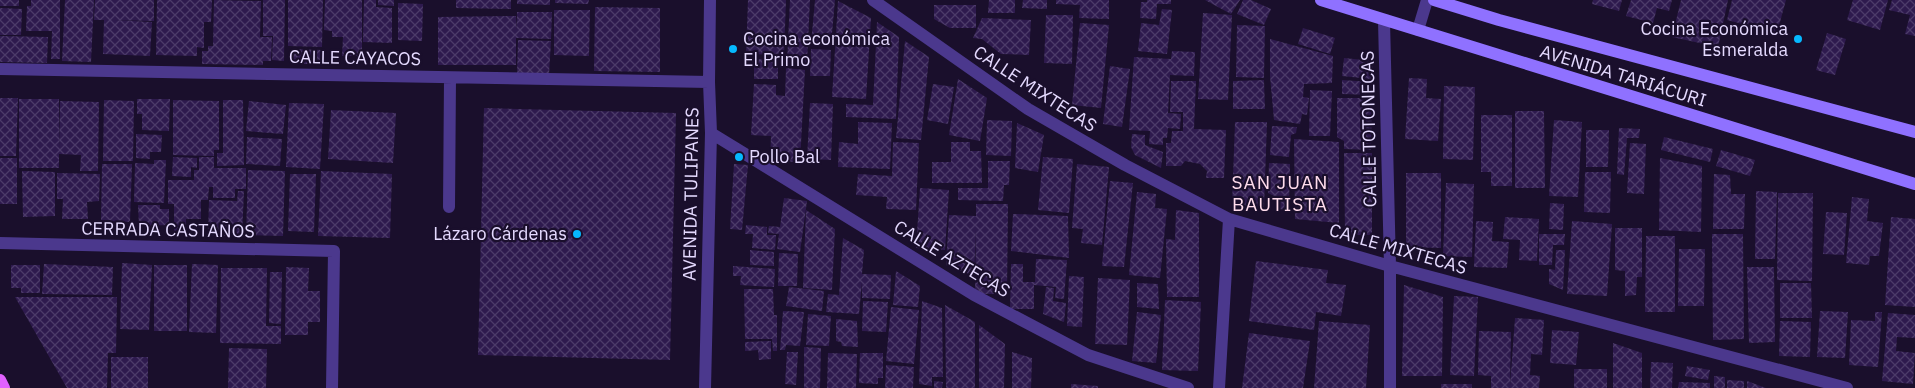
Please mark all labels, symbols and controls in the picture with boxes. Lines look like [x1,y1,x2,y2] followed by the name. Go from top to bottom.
[1641,17,1788,61] place label: Cocina Económica Esmeralda
[743,27,890,71] place label: Cocina económica El Primo
[1792,33,1804,45] marker: Cocina Económica Esmeralda
[1537,39,1709,112] street label: AVENIDA TARIÁCURI
[969,40,1101,137] street label: CALLE MIXTECAS
[727,43,739,55] marker: Cocina económica El Primo
[289,45,421,70] street label: CALLE CAYACOS
[1356,50,1381,208] street label: CALLE TOTONECAS
[677,107,704,281] street label: AVENIDA TULIPANES
[749,145,820,168] place label: Pollo Bal
[733,151,745,163] marker: Pollo Bal
[1231,170,1329,216] district label: SAN JUAN BAUTISTA
[890,215,1015,302] street label: CALLE AZTECAS
[81,216,255,243] street label: CERRADA CASTAÑOS
[1327,218,1470,279] street label: CALLE MIXTECAS
[433,222,567,245] place label: Lázaro Cárdenas
[571,228,583,240] marker: Lázaro Cárdenas

